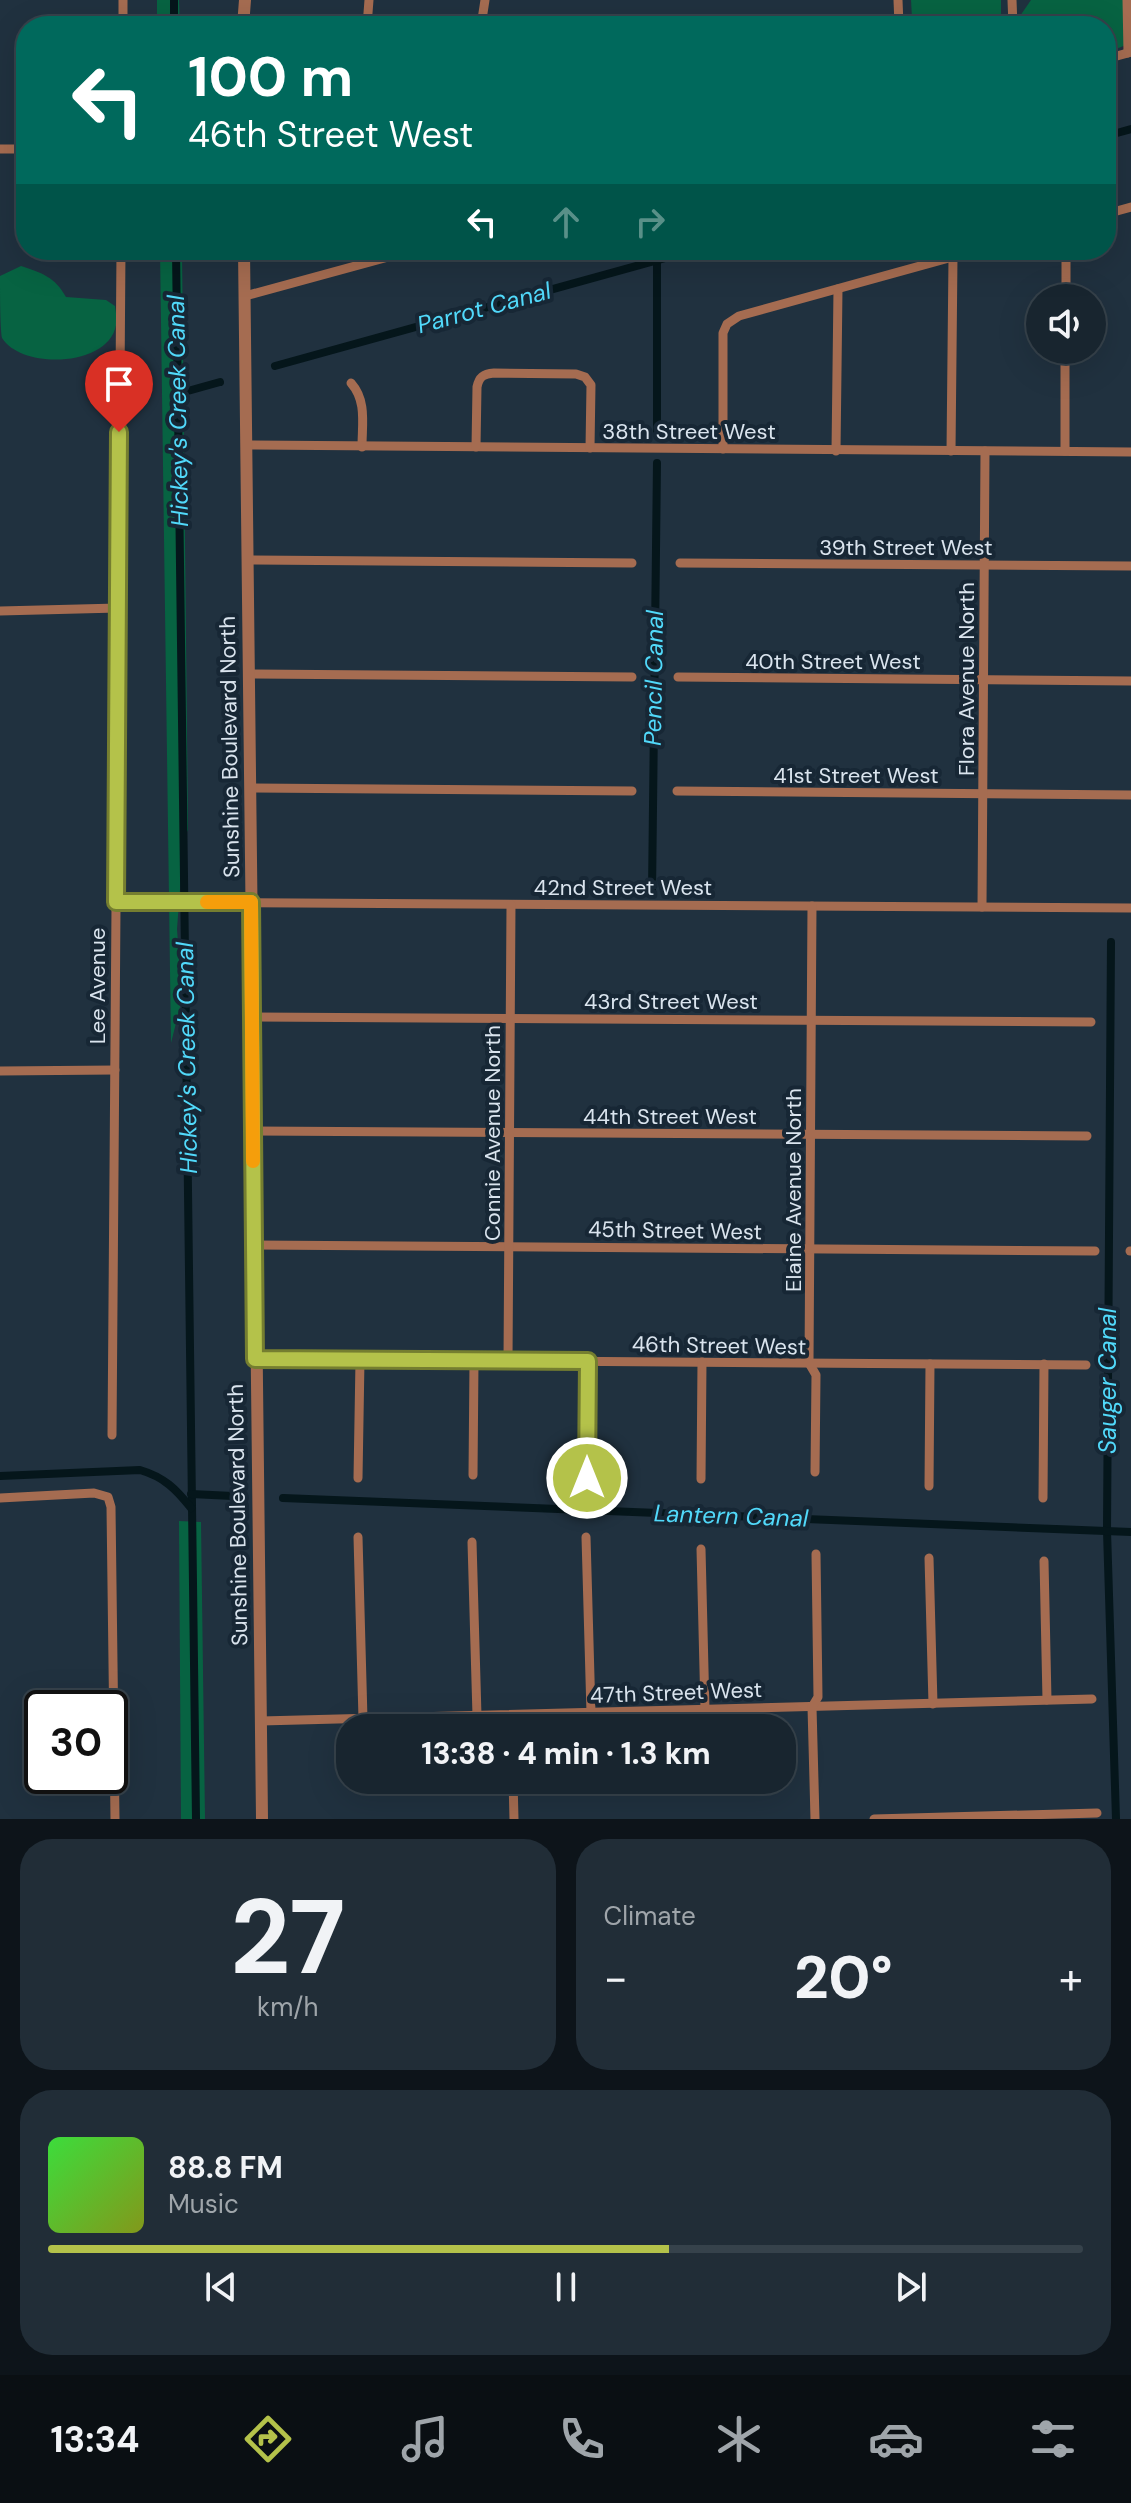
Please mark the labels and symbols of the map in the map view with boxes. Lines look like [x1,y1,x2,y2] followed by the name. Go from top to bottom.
[413,275,555,340] water label: Parrot Canal
[160,294,195,527] water label: Hickey's Creek Canal
[85,350,153,432] pin
[602,417,776,446] street label: 38th Street West
[819,533,993,562] street label: 39th Street West
[952,582,981,776] street label: Flora Avenue North
[637,609,670,746] water label: Pencil Canal
[213,616,246,878] street label: Sunshine Boulevard North
[745,647,921,676] street label: 40th Street West
[773,761,939,790] street label: 41st Street West
[534,873,712,902] street label: 42nd Street West
[83,928,112,1044] street label: Lee Avenue
[169,941,204,1174] water label: Hickey's Creek Canal
[584,987,758,1016] street label: 43rd Street West
[478,1025,507,1241] street label: Connie Avenue North
[779,1088,808,1292] street label: Elaine Avenue North
[583,1102,757,1131] street label: 44th Street West
[588,1214,762,1247] street label: 45th Street West
[1092,1307,1123,1454] water label: Sauger Canal
[632,1329,806,1362] street label: 46th Street West
[221,1384,254,1646] street label: Sunshine Boulevard North
[545,1436,629,1520] position arrow
[653,1497,809,1534] water label: Lantern Canal
[589,1675,763,1710] street label: 47th Street West
[24,1690,128,1794] speed limit sign: 30

